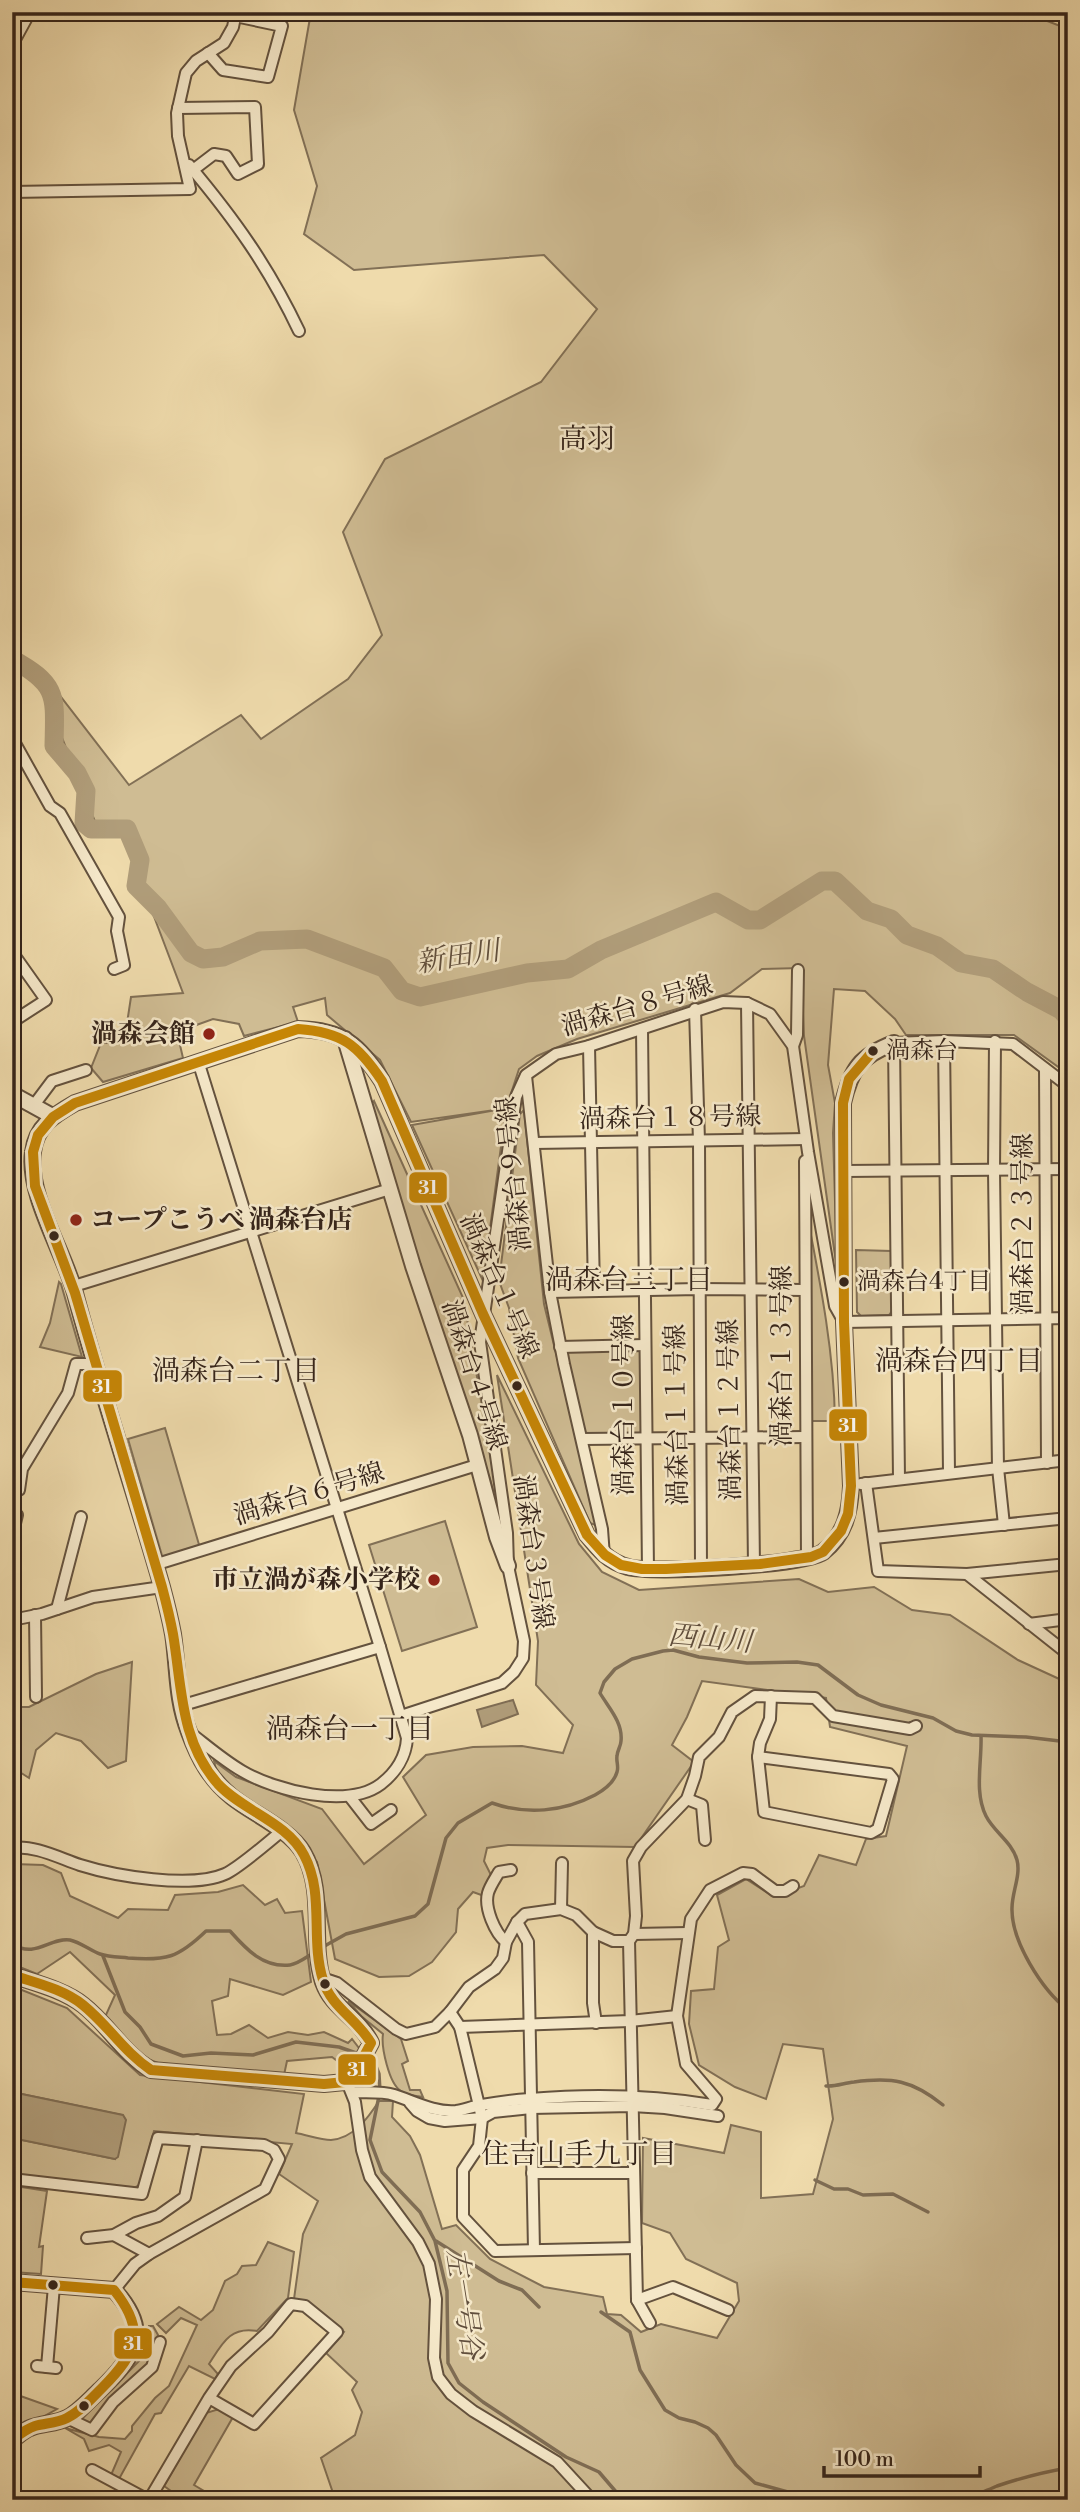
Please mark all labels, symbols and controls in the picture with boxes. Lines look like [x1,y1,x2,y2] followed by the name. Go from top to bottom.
[559,422,615,457] district label: 高羽
[414,933,505,981] water label: 新田川
[558,969,716,1043] street label: 渦森台８号線
[91,1018,195,1050] place label: 渦森会館
[201,1026,217,1042] marker: 渦森会館
[886,1036,958,1066] place label: 渦森台
[866,1044,880,1058] marker: 渦森台
[490,1095,538,1253] street label: 渦森台９号線
[579,1100,761,1136] street label: 渦森台１８号線
[1007,1133,1039,1315] street label: 渦森台２３号線
[408,1171,448,1204] line badge: 31
[418,1176,438,1200] text: 31
[90,1204,353,1236] place label: コープこうべ 渦森台店
[453,1208,545,1364] street label: 渦森台１号線
[68,1212,84,1228] marker: コープこうべ 渦森台店
[47,1229,61,1243] unlabelled marker
[545,1263,713,1298] district label: 渦森台三丁目
[766,1265,798,1447] street label: 渦森台１３号線
[857,1267,991,1297] place label: 渦森台4丁目
[837,1275,851,1289] marker: 渦森台4丁目
[435,1296,513,1454] street label: 渦森台４号線
[608,1314,640,1496] street label: 渦森台１０号線
[712,1319,748,1501] street label: 渦森台１２号線
[659,1324,695,1506] street label: 渦森台１１号線
[875,1344,1043,1379] district label: 渦森台四丁目
[152,1354,320,1389] district label: 渦森台二丁目
[82,1369,123,1403] line badge: 31
[92,1375,112,1399] text: 31
[510,1379,524,1393] unlabelled marker
[828,1408,868,1442] line badge: 31
[838,1414,858,1438] text: 31
[230,1456,388,1532] street label: 渦森台６号線
[506,1473,560,1631] street label: 渦森台３号線
[212,1564,420,1596] place label: 市立渦が森小学校
[426,1572,442,1588] marker: 市立渦が森小学校
[667,1618,756,1660] water label: 西山川
[266,1712,434,1747] district label: 渦森台一丁目
[318,1977,332,1991] unlabelled marker
[337,2053,377,2086] line badge: 31
[347,2058,367,2082] text: 31
[481,2137,677,2172] district label: 住吉山手九丁目
[438,2246,490,2364] water label: 左一号谷
[46,2278,60,2292] unlabelled marker
[113,2327,153,2360] line badge: 31
[123,2332,143,2356] text: 31
[77,2399,91,2413] unlabelled marker
[824,2435,980,2479] scale bar
[835,2447,894,2473] text: 100 m

